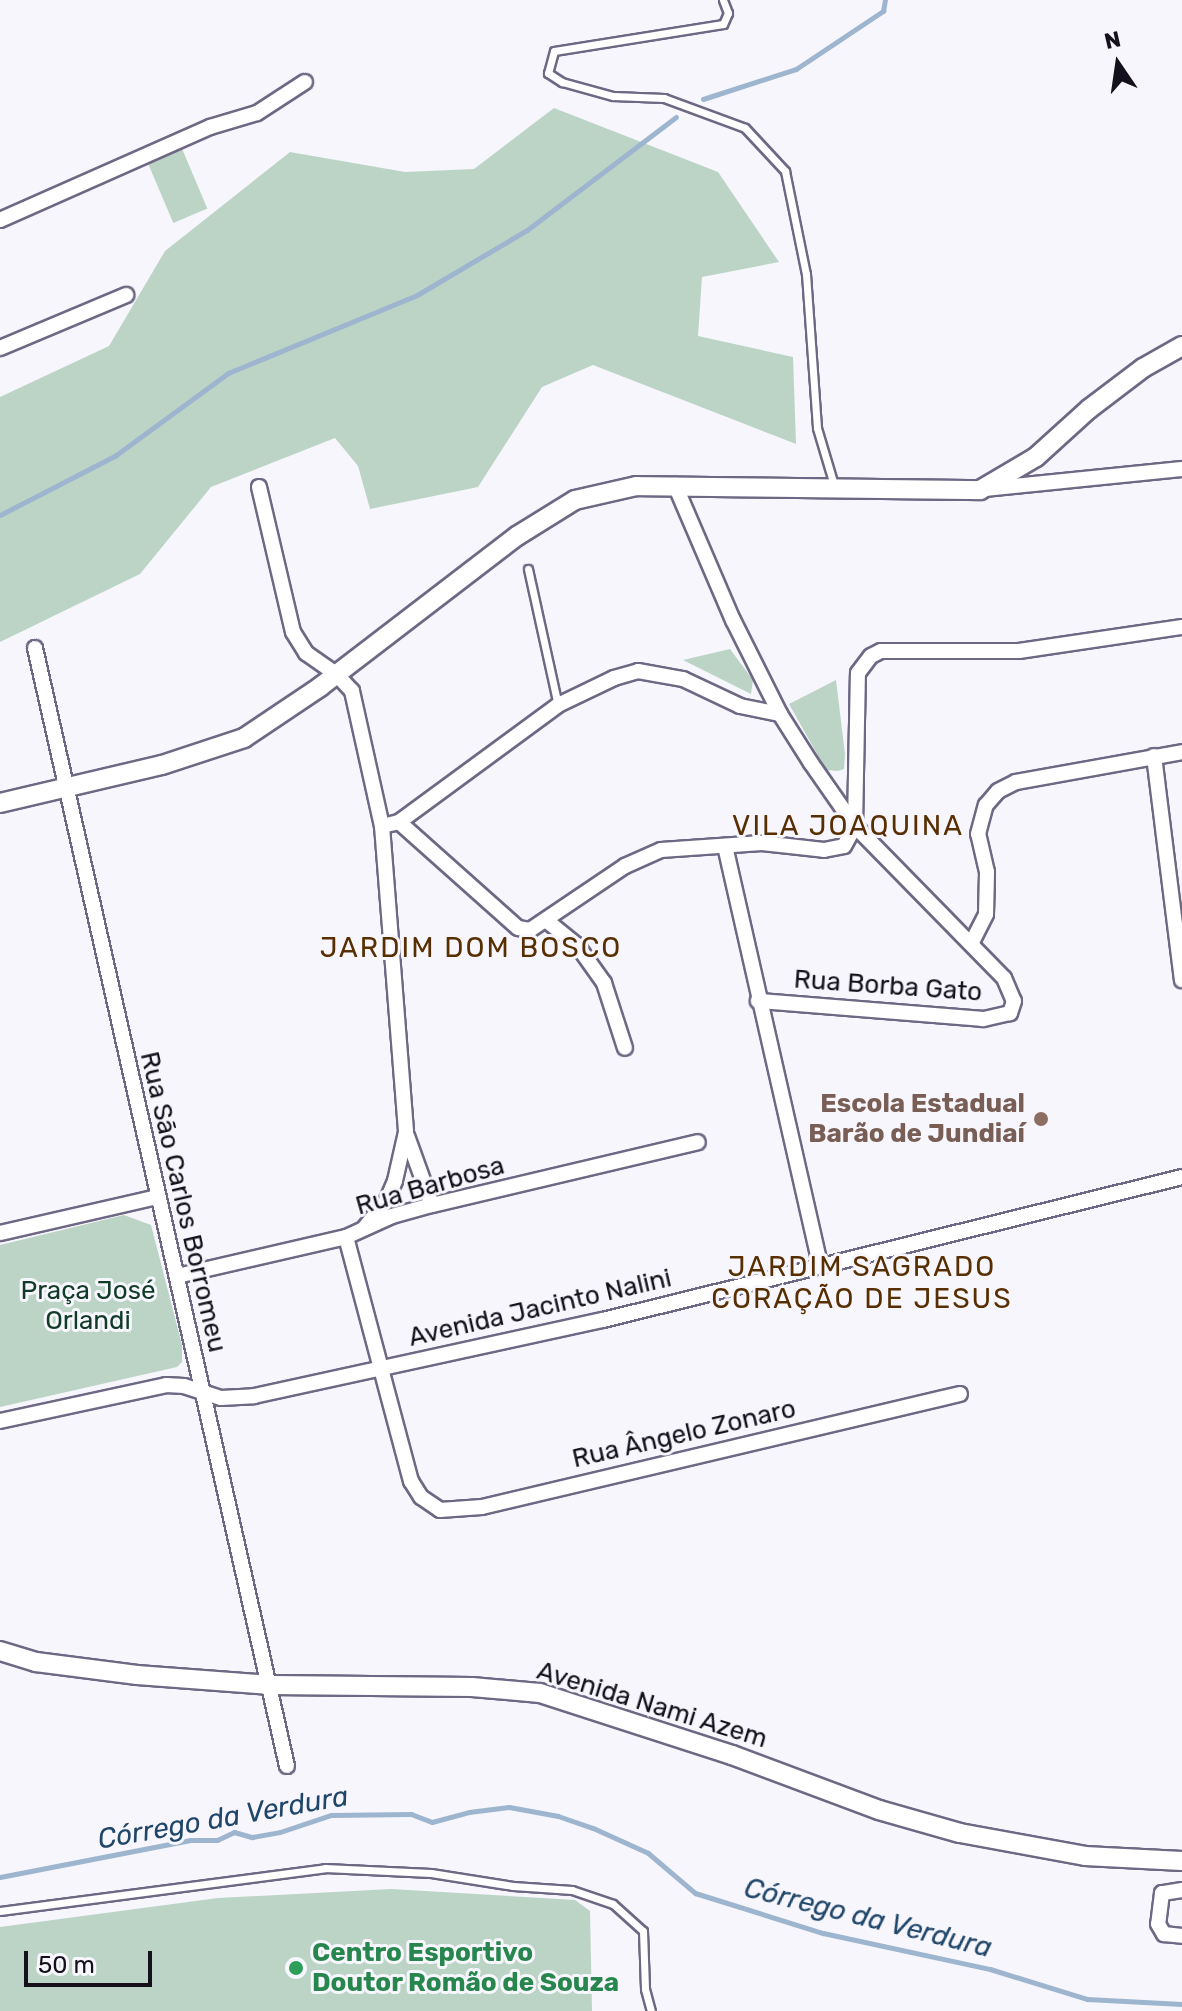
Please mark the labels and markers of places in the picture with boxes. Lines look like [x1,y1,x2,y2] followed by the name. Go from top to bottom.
[808,1088,1025,1150] place label: Escola Estadual Barão de Jundiaí
[1032,1110,1050,1128] marker: Escola Estadual Barão de Jundiaí
[312,1937,620,1998] place label: Centro Esportivo Doutor Romão de Souza
[287,1959,305,1977] marker: Centro Esportivo Doutor Romão de Souza

